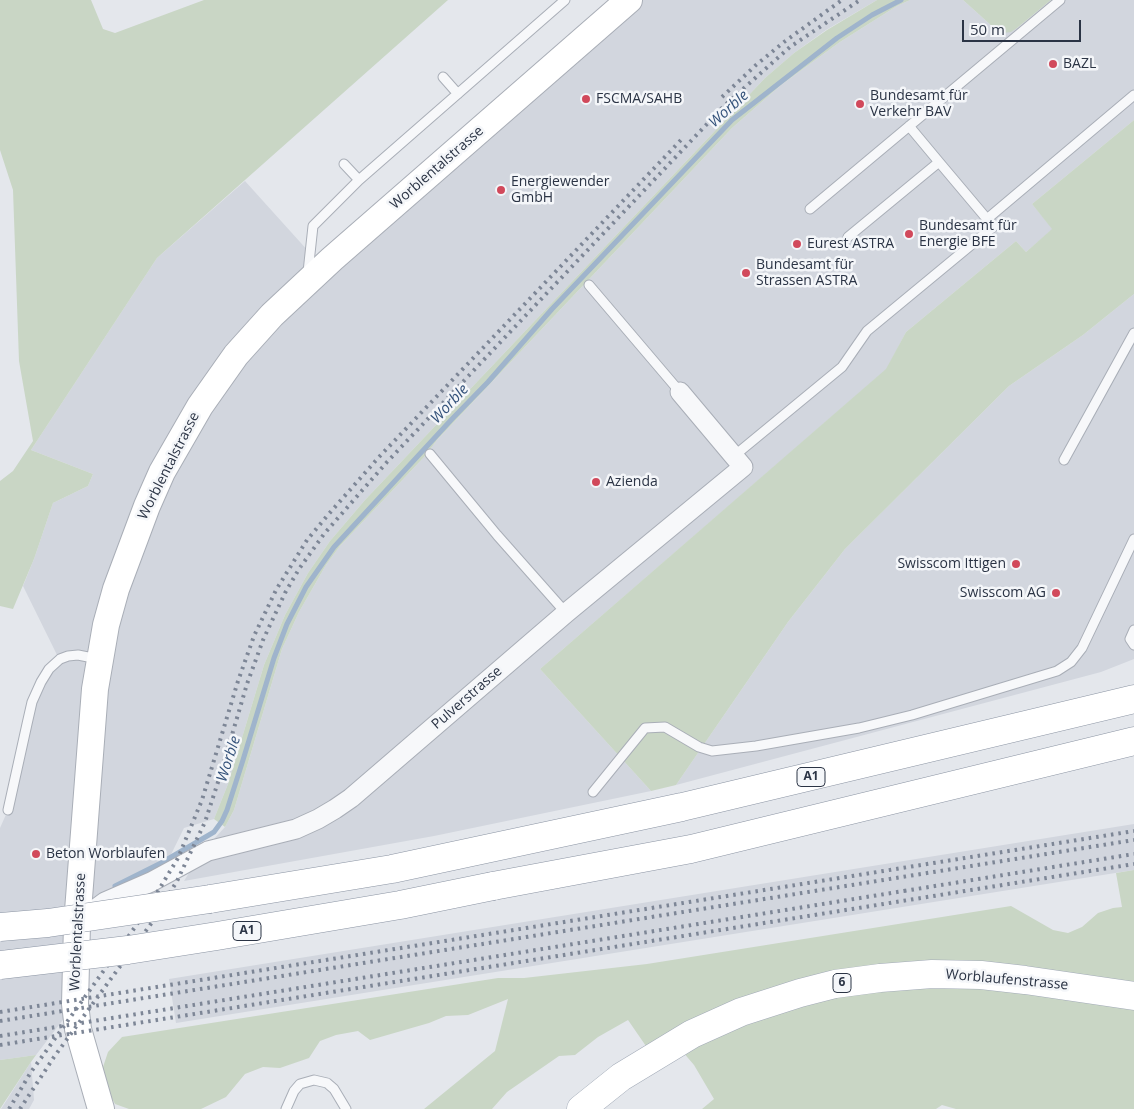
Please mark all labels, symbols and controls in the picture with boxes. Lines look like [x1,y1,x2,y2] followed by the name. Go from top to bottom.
[964,10,1083,42] scale bar
[970,19,1005,39] text: 50 m
[1063,56,1096,72] place label: BAZL
[1047,58,1059,70] marker: BAZL
[705,87,753,131] water label: Worble
[870,88,968,120] place label: Bundesamt für Verkehr BAV
[596,91,682,107] place label: FSCMA/SAHB
[580,93,592,105] marker: FSCMA/SAHB
[854,98,866,110] marker: Bundesamt für Verkehr BAV
[387,123,487,213] street label: Worblentalstrasse
[511,174,609,206] place label: Energiewender GmbH
[495,184,507,196] marker: Energiewender GmbH
[919,218,1017,250] place label: Bundesamt für Energie BFE
[903,228,915,240] marker: Bundesamt für Energie BFE
[807,236,894,252] place label: Eurest ASTRA
[791,238,803,250] marker: Eurest ASTRA
[756,257,857,290] place label: Bundesamt für Strassen ASTRA
[740,267,752,279] marker: Bundesamt für Strassen ASTRA
[427,381,473,427] water label: Worble
[135,409,203,523] street label: Worblentalstrasse
[606,474,658,490] place label: Azienda
[590,476,602,488] marker: Azienda
[897,556,1006,572] place label: Swisscom Ittigen
[1010,558,1022,570] marker: Swisscom Ittigen
[960,585,1046,601] place label: Swisscom AG
[1050,587,1062,599] marker: Swisscom AG
[428,663,506,733] street label: Pulverstrasse
[213,734,245,784] water label: Worble
[797,768,825,786] road number: A1
[46,846,165,862] place label: Beton Worblaufen
[30,848,42,860] marker: Beton Worblaufen
[67,872,89,992] street label: Worblentalstrasse
[233,921,261,940] road number: A1
[945,966,1069,994] street label: Worblaufenstrasse
[833,974,851,992] road number: 6

